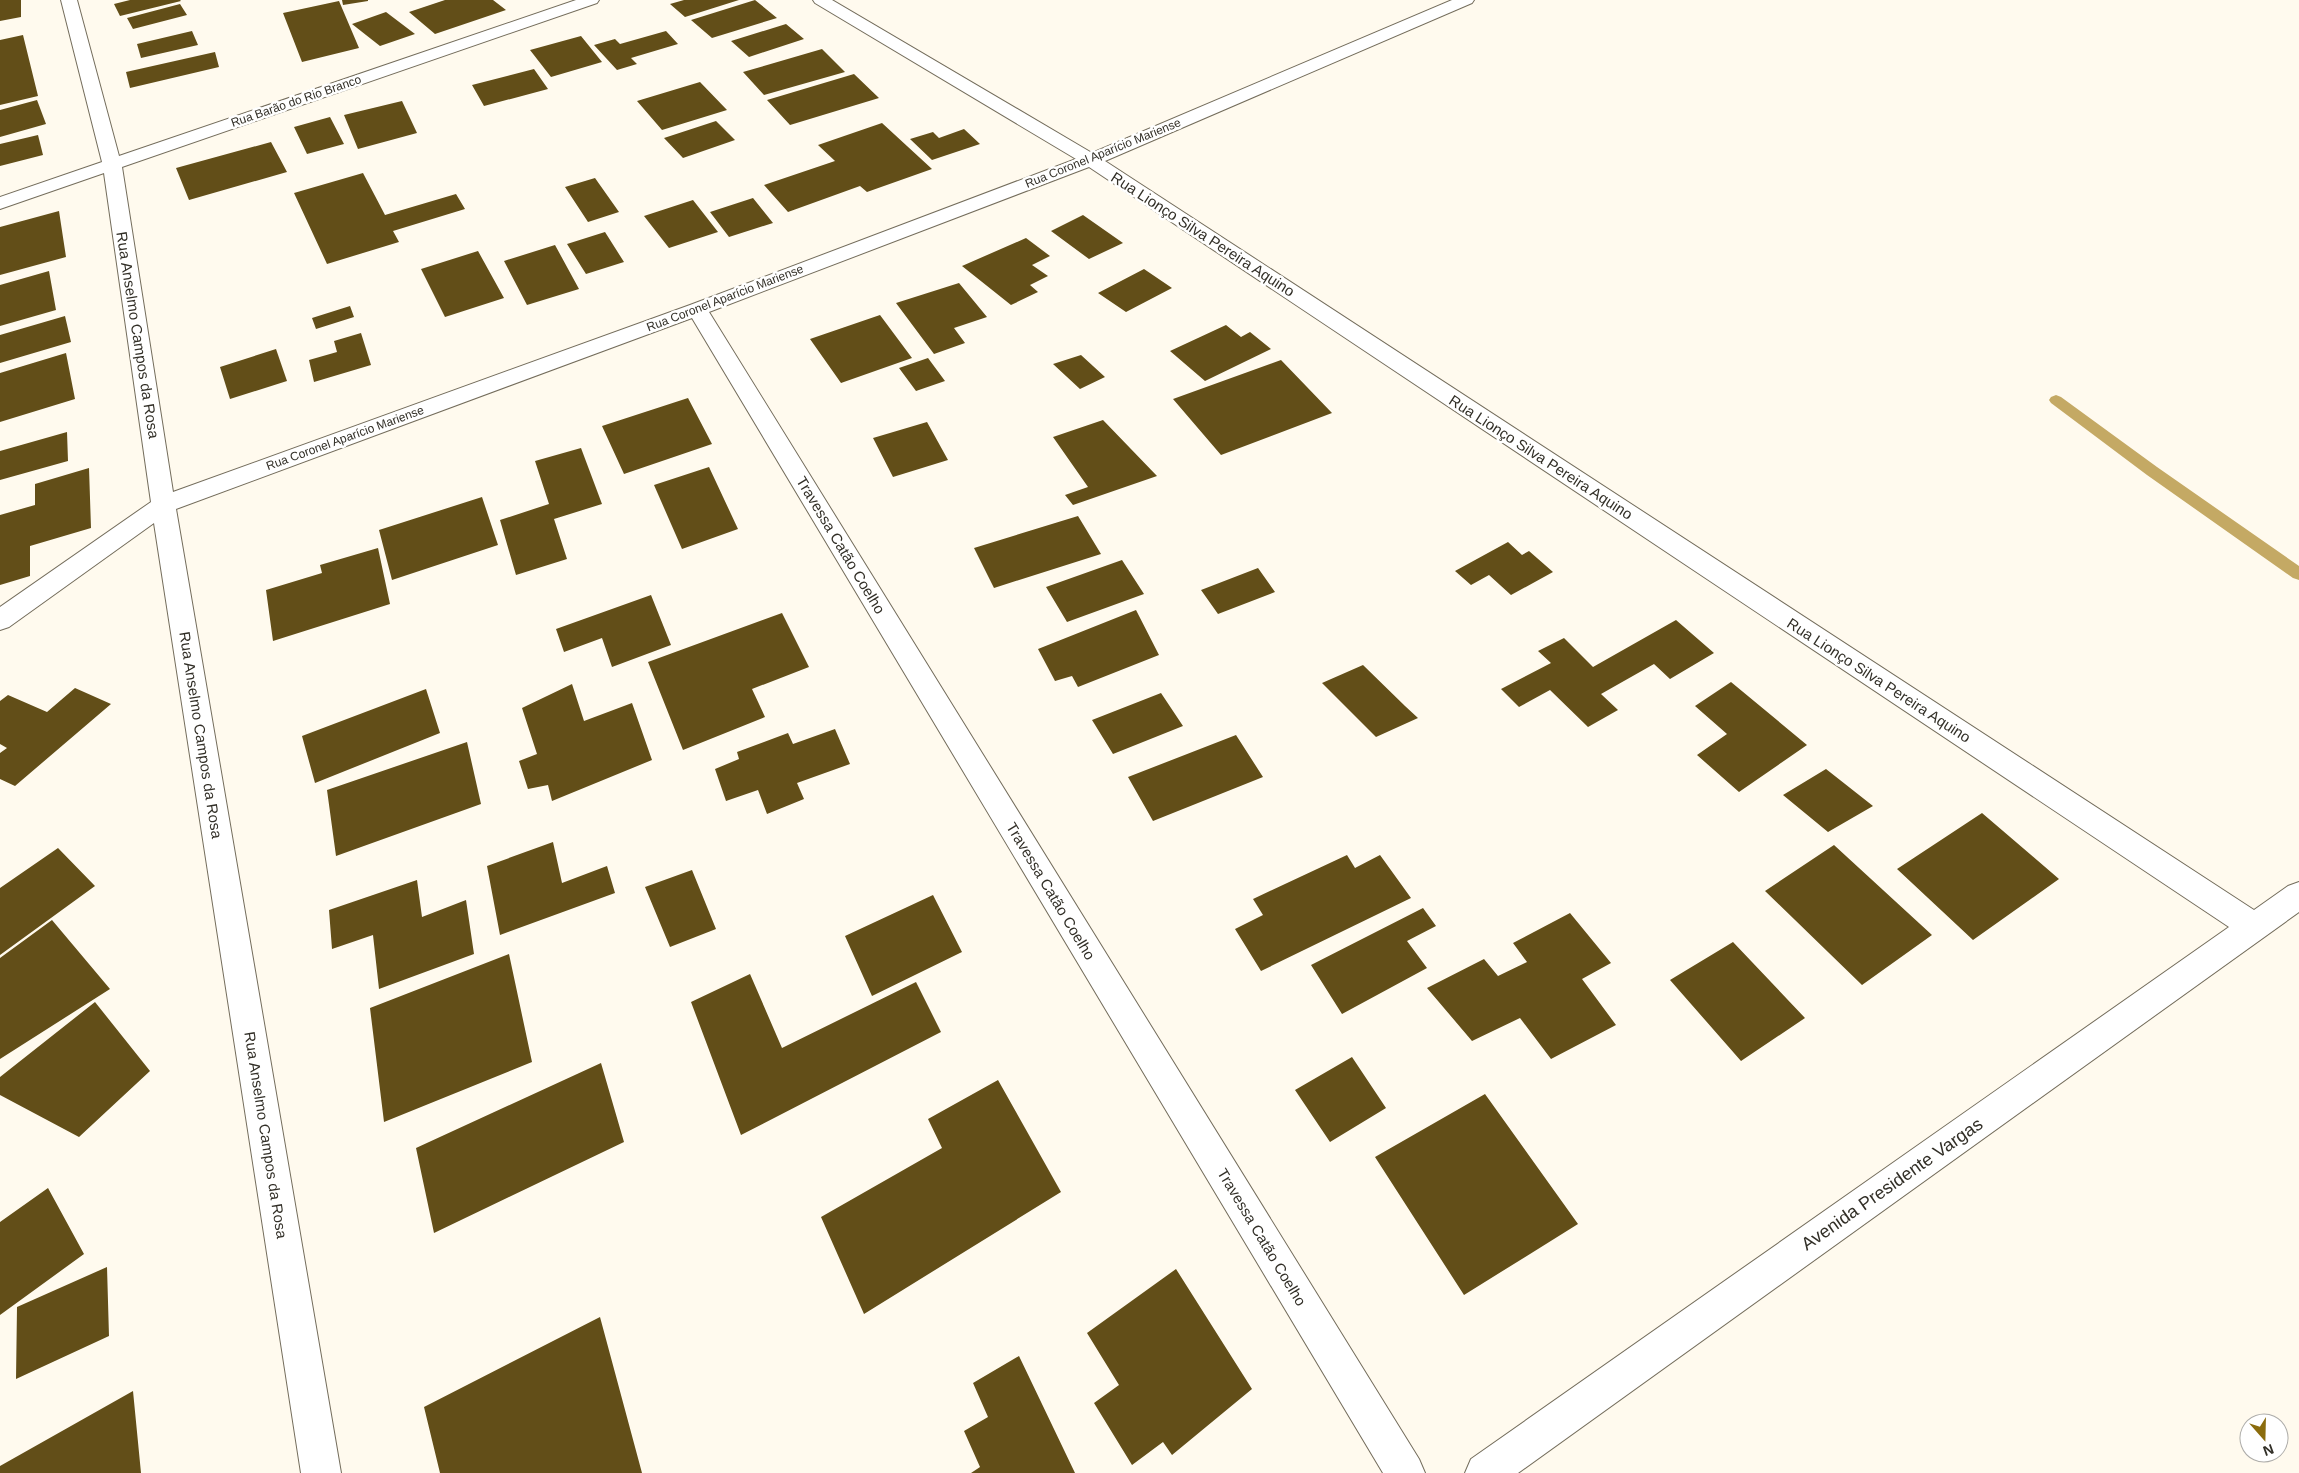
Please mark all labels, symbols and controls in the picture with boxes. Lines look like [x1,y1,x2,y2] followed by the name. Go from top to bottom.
[229,72,363,130] street label: Rua Barão do Rio Branco
[1023,115,1183,191] street label: Rua Coronel Aparício Mariense
[1108,168,1298,300] street label: Rua Lionço Silva Pereira Aquino
[113,230,163,440] street label: Rua Anselmo Campos da Rosa
[645,261,806,334] street label: Rua Coronel Aparício Mariense
[1446,391,1636,523] street label: Rua Lionço Silva Pereira Aquino
[264,403,426,473] street label: Rua Coronel Aparício Mariense
[793,473,889,617] street label: Travessa Catão Coelho
[1784,614,1974,746] street label: Rua Lionço Silva Pereira Aquino
[176,630,226,840] street label: Rua Anselmo Campos da Rosa
[1003,819,1099,963] street label: Travessa Catão Coelho
[241,1030,291,1240] street label: Rua Anselmo Campos da Rosa
[1798,1114,1986,1254] street label: Avenida Presidente Vargas
[1214,1165,1310,1309] street label: Travessa Catão Coelho
[2239,1413,2289,1463] north arrow
[2261,1441,2276,1459] text: N

